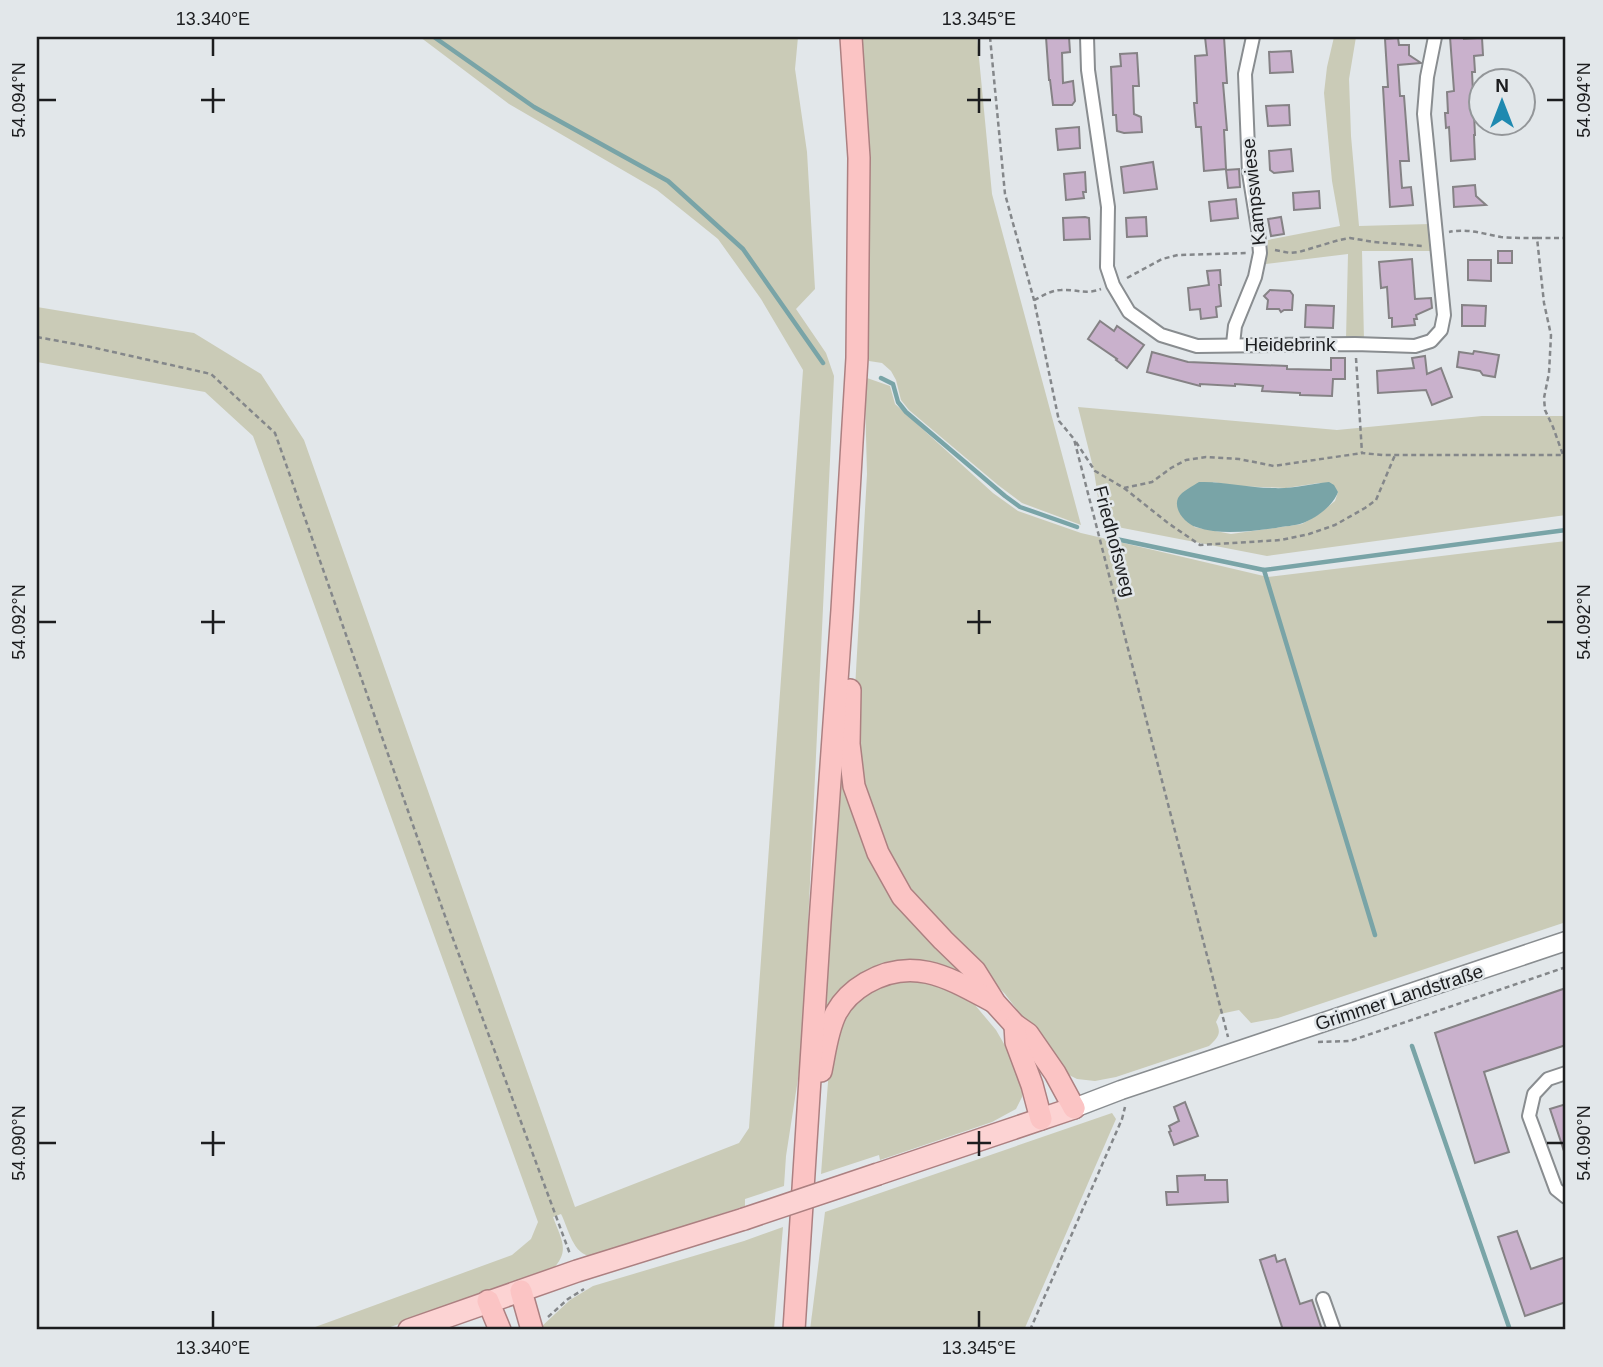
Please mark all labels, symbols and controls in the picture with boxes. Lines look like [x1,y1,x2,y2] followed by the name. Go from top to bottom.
[176,9,250,29] text: 13.340°E
[942,9,1016,29] text: 13.345°E
[9,62,29,138] text: 54.094°N
[1574,62,1594,138] text: 54.094°N
[1466,66,1536,136] north arrow
[1495,75,1509,96] text: N
[1237,137,1270,247] street label: Kampswiese
[1245,334,1336,355] street label: Heidebrink
[1090,483,1139,599] street label: Friedhofsweg
[9,584,29,660] text: 54.092°N
[1574,584,1594,660] text: 54.092°N
[1313,960,1486,1035] street label: Grimmer Landstraße
[9,1105,29,1181] text: 54.090°N
[1574,1105,1594,1181] text: 54.090°N
[176,1338,250,1358] text: 13.340°E
[942,1338,1016,1358] text: 13.345°E

